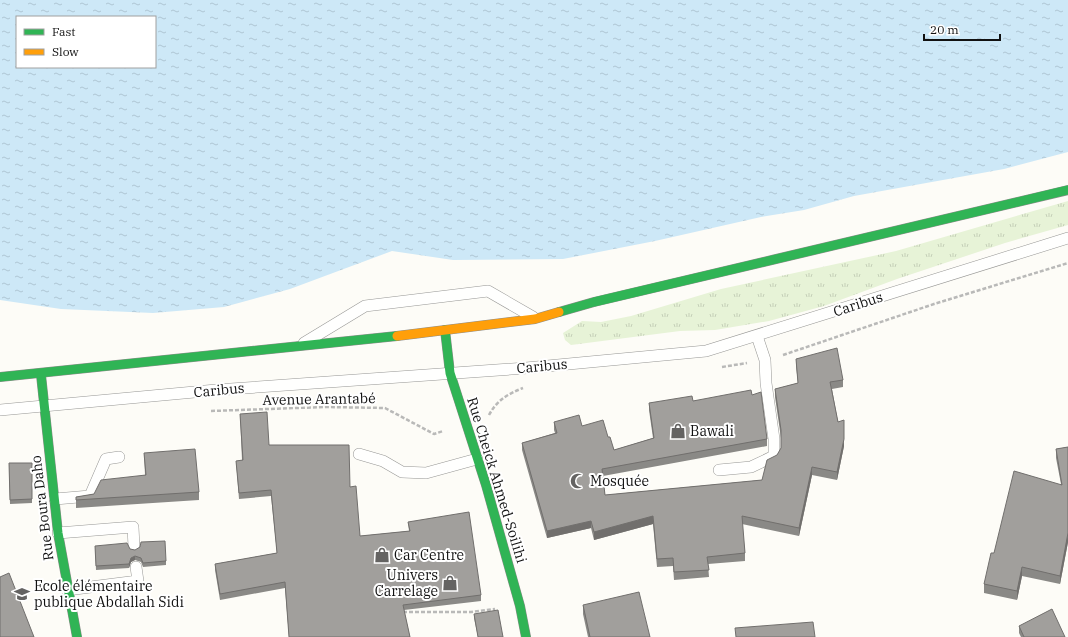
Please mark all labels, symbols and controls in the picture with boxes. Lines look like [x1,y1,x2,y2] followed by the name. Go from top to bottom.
[16,16,156,68] legend
[924,16,1000,42] scale bar
[930,22,959,37] text: 20 m
[52,24,76,39] text: Fast
[52,44,79,59] text: Slow
[831,287,885,320] street label: Caribus
[516,355,568,377] street label: Caribus
[193,379,245,401] street label: Caribus
[262,389,376,409] street label: Avenue Arantabé
[463,395,531,565] street label: Rue Cheick Ahmed-Soilihi
[669,422,687,440] shop icon: Bawali
[690,422,734,440] place label: Bawali
[27,454,57,562] street label: Rue Boura Daho
[569,472,587,490] mosque icon: Mosquée
[590,472,649,490] place label: Mosquée
[373,546,391,564] shop icon: Car Centre
[394,546,464,564] place label: Car Centre
[375,566,438,600] place label: Univers Carrelage
[441,574,459,592] shop icon: Univers Carrelage
[34,577,184,611] place label: Ecole élémentaire publique Abdallah Sidi
[13,585,31,603] school or university icon: Ecole élémentaire publique Abdallah Sidi

